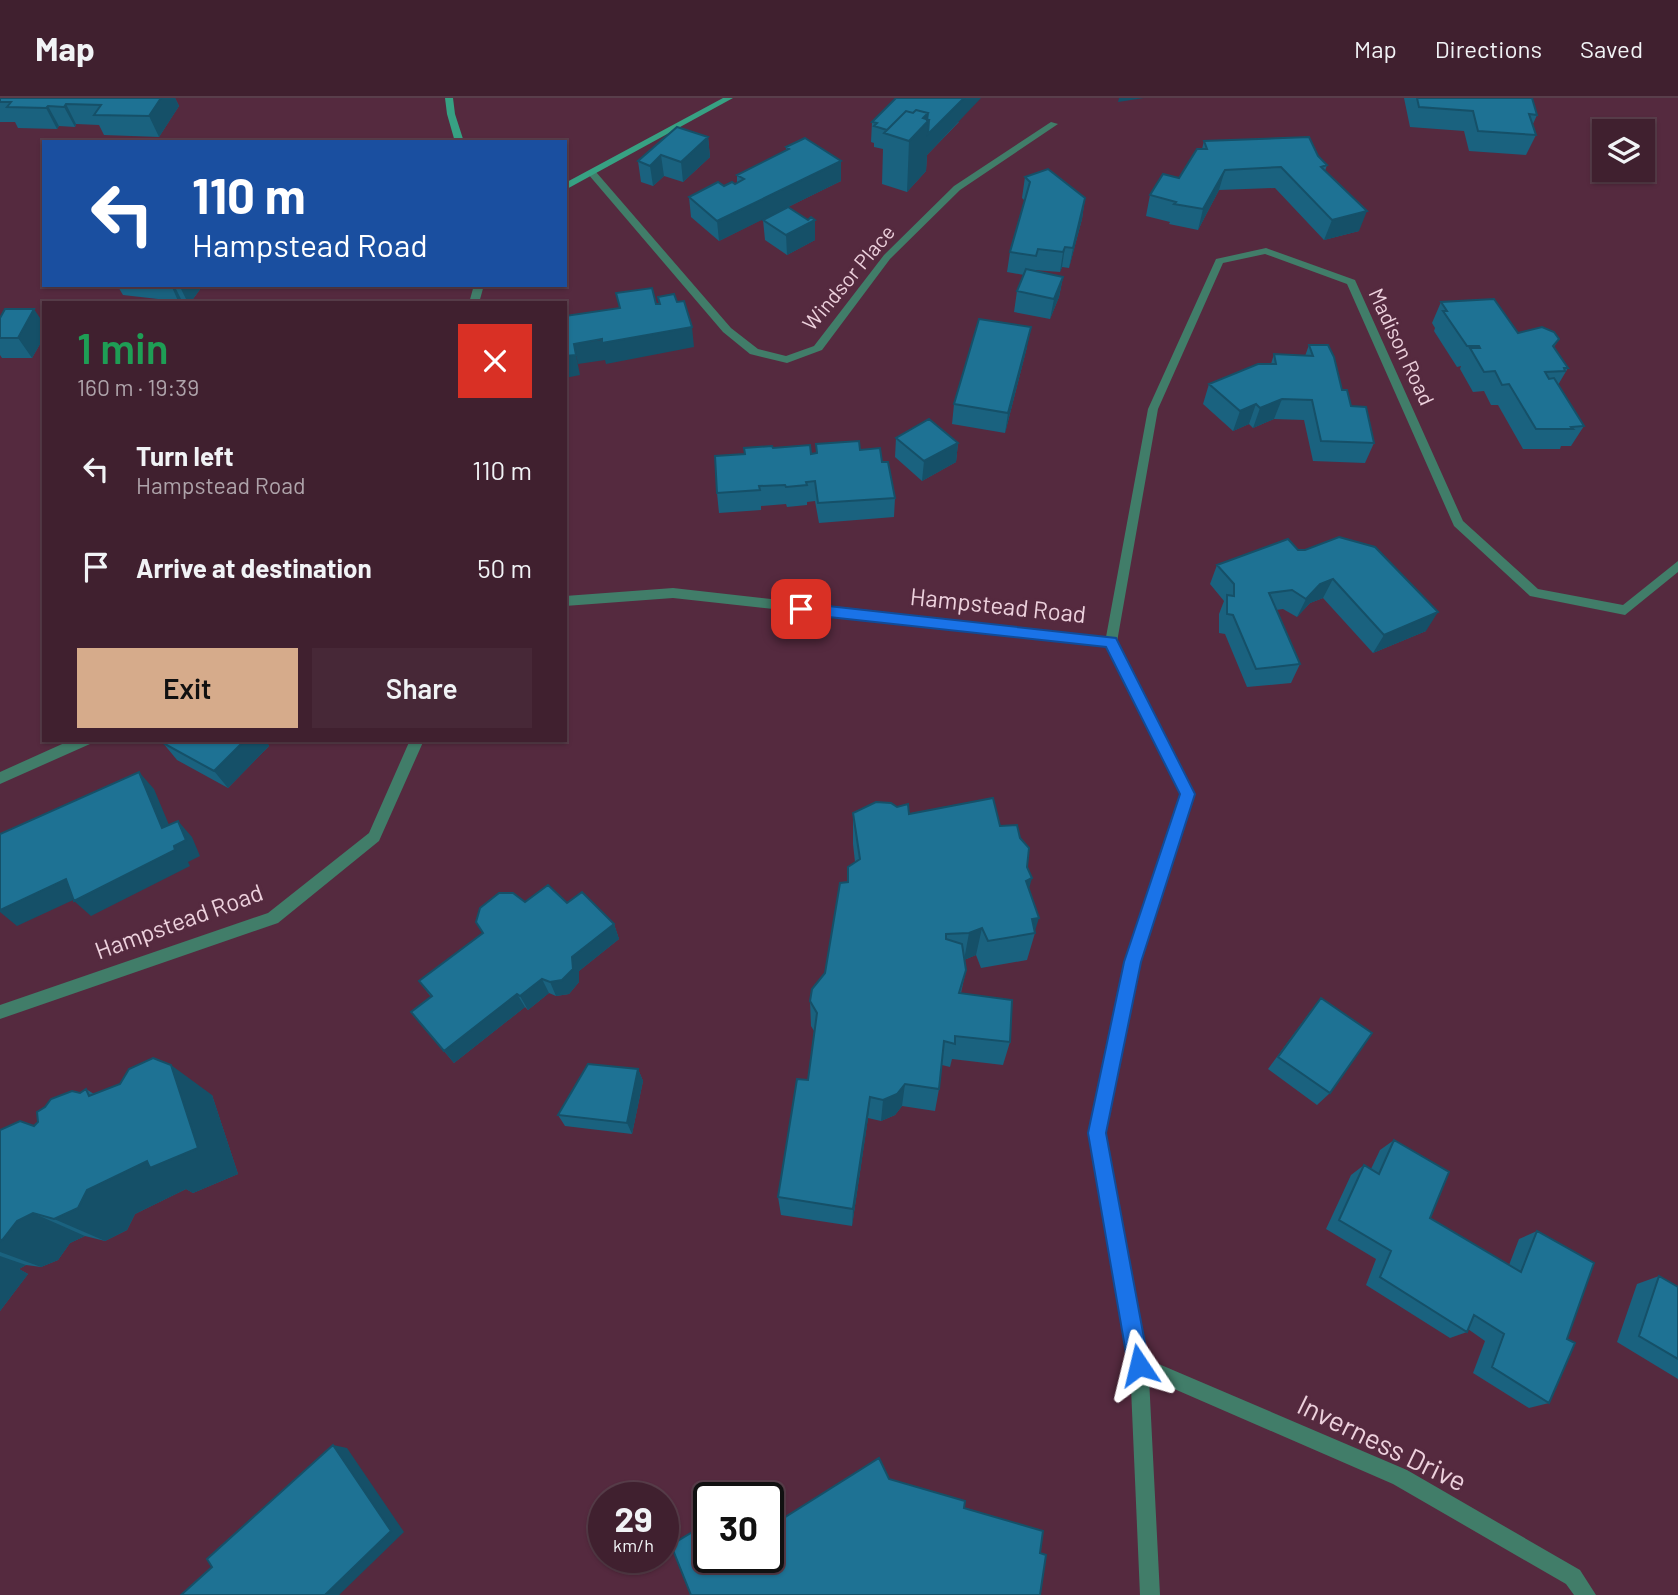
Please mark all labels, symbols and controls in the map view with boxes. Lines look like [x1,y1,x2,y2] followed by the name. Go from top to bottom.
[35,28,95,68] text: Map
[1354,34,1397,63] text: Map
[1435,34,1542,63] text: Directions
[1580,34,1643,63] text: Saved
[1592,119,1655,182] map controls
[1592,119,1655,182] button: layers
[192,165,306,224] text: 110 m
[77,168,168,259] icon: left
[797,219,899,335] street label: Windsor Place
[192,225,428,263] text: Hampstead Road
[1364,284,1440,409] street label: Madison Road
[77,322,169,372] text: 1 min
[458,324,532,398] button: close
[77,373,199,401] text: 160 m · 19:39
[136,440,234,471] text: Turn left
[77,450,115,488] icon: left
[472,454,532,485] text: 110 m
[136,471,306,499] text: Hampstead Road
[77,548,115,586] icon: arrive
[136,552,372,583] text: Arrive at destination
[477,552,532,583] text: 50 m
[771,579,831,639] pin
[909,581,1088,628] street label: Hampstead Road
[782,590,820,628] icon: arrive
[77,648,298,728] button: Exit
[312,648,532,728] button: Share
[90,877,267,964] street label: Hampstead Road
[1102,1328,1176,1402] position arrow
[1292,1386,1473,1498] street label: Inverness Drive
[693,1482,784,1573] speed limit sign: 30
[614,1497,653,1539] text: 29
[613,1534,654,1556] text: km/h

